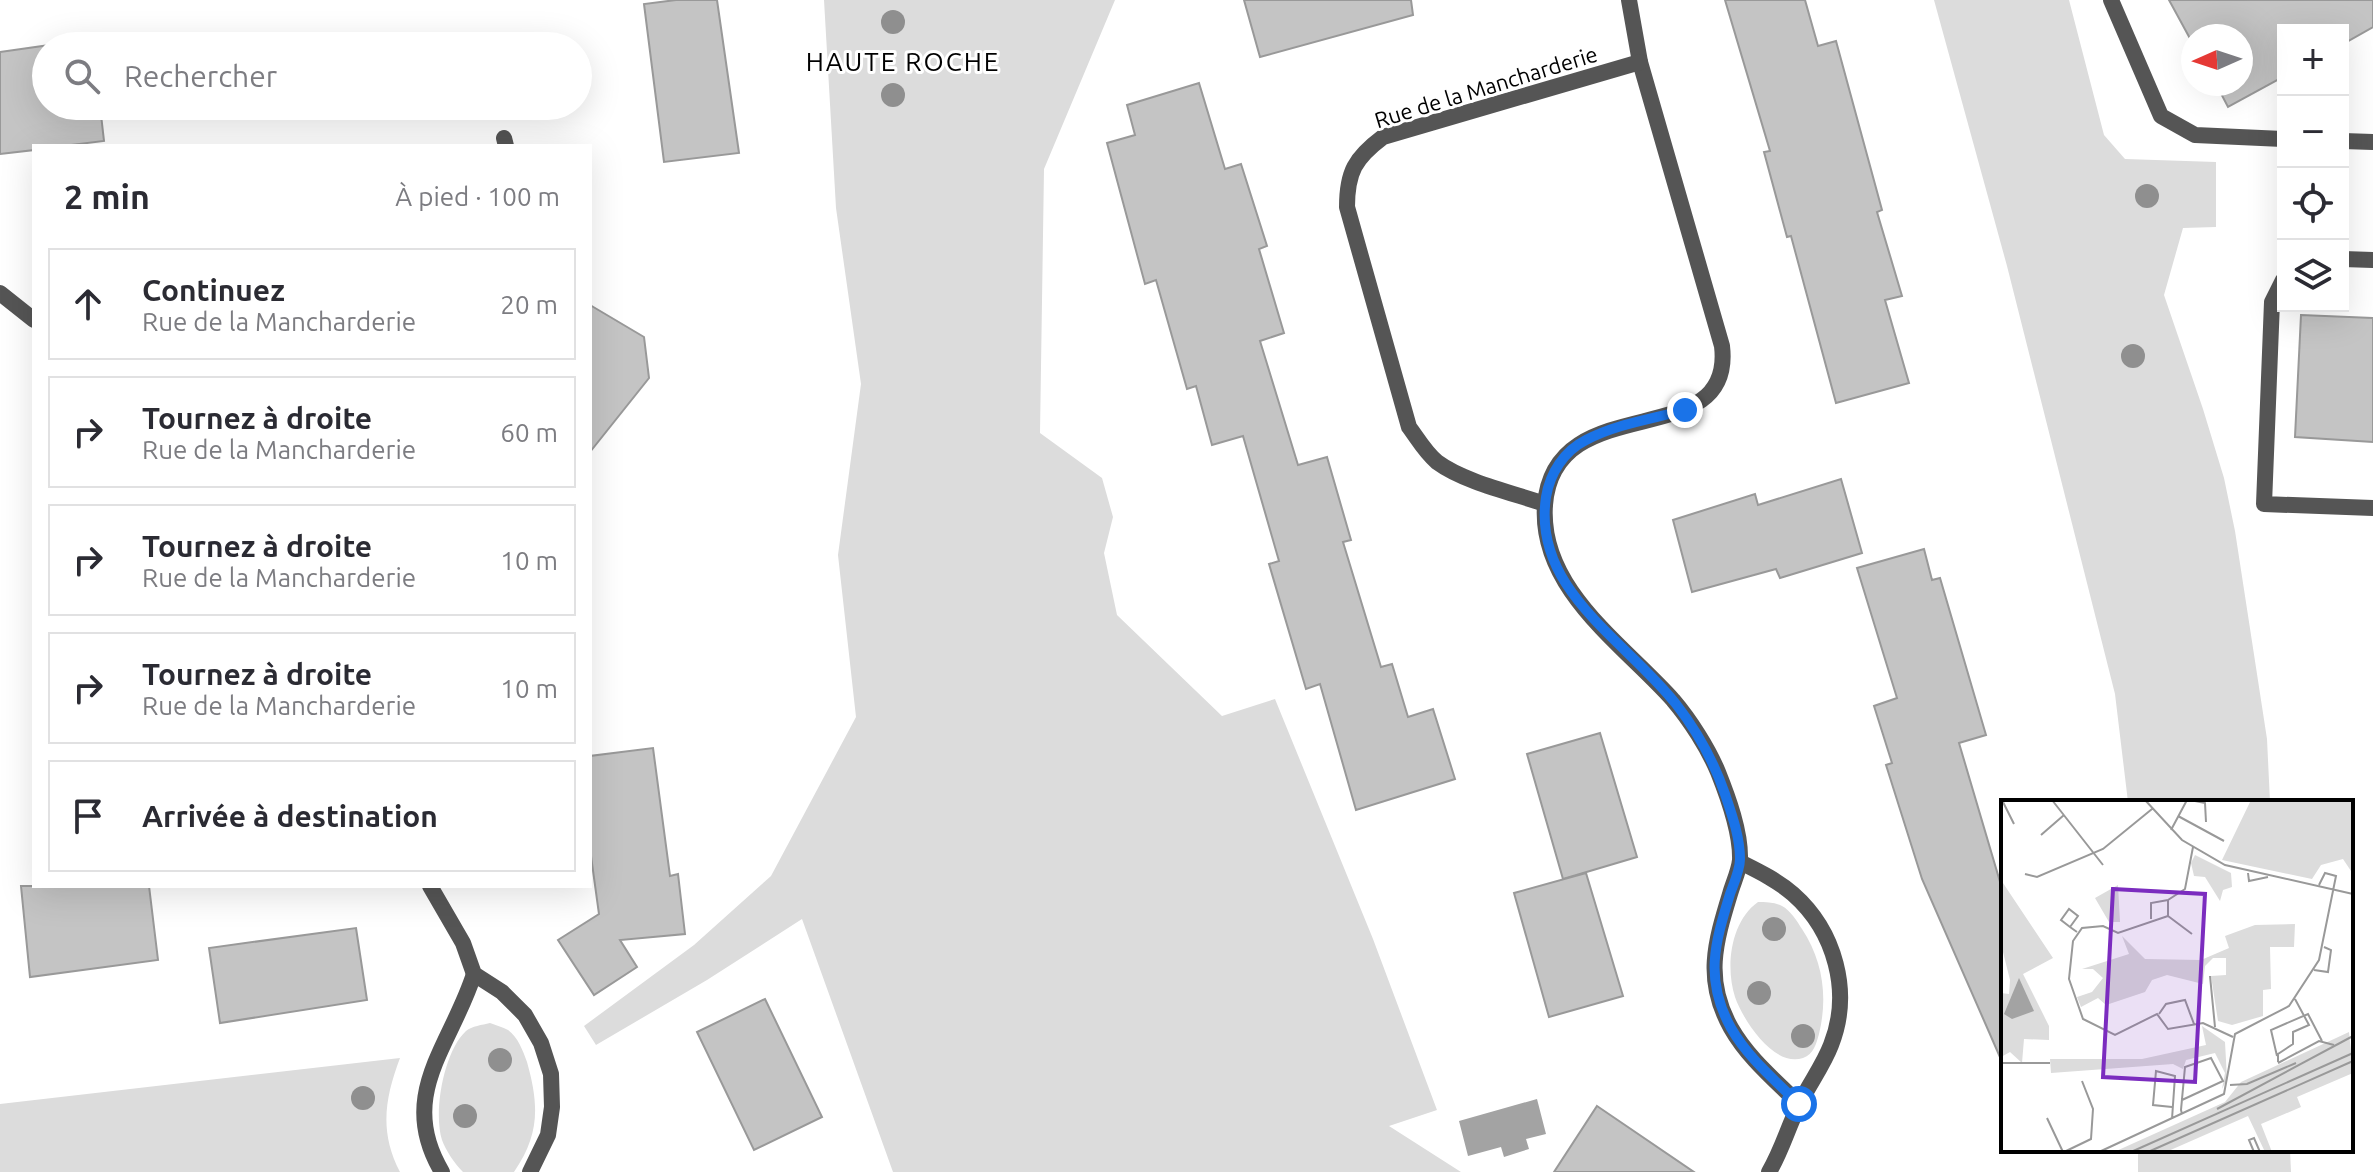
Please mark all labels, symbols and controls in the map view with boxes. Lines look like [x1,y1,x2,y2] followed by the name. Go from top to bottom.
[2181,24,2253,96] north arrow
[2277,24,2349,312] map controls
[2277,24,2349,96] button: +
[32,32,592,120] search box
[1371,41,1600,132] street label: Rue de la Mancharderie
[806,47,1000,76] district label: HAUTE ROCHE
[60,54,104,98] icon: search
[124,59,277,93] text: Rechercher
[2277,96,2349,168] button: −
[2277,168,2349,240] button: locate
[64,177,150,215] text: 2 min
[395,182,560,211] text: À pied · 100 m
[2277,240,2349,312] button: layers
[142,273,285,307] text: Continuez
[66,282,110,326] icon: ahead
[500,290,558,319] text: 20 m
[142,307,416,336] text: Rue de la Mancharderie
[1667,392,1703,428] route end
[142,401,372,435] text: Tournez à droite
[66,410,110,454] icon: right
[500,418,558,447] text: 60 m
[142,435,416,464] text: Rue de la Mancharderie
[142,529,372,563] text: Tournez à droite
[66,538,110,582] icon: right
[500,546,558,575] text: 10 m
[142,563,416,592] text: Rue de la Mancharderie
[142,657,372,691] text: Tournez à droite
[66,666,110,710] icon: right
[500,674,558,703] text: 10 m
[142,691,416,720] text: Rue de la Mancharderie
[66,794,110,838] icon: arrive
[142,799,438,833] text: Arrivée à destination
[2001,800,2353,1152] inset map
[1781,1086,1817,1122] route start

